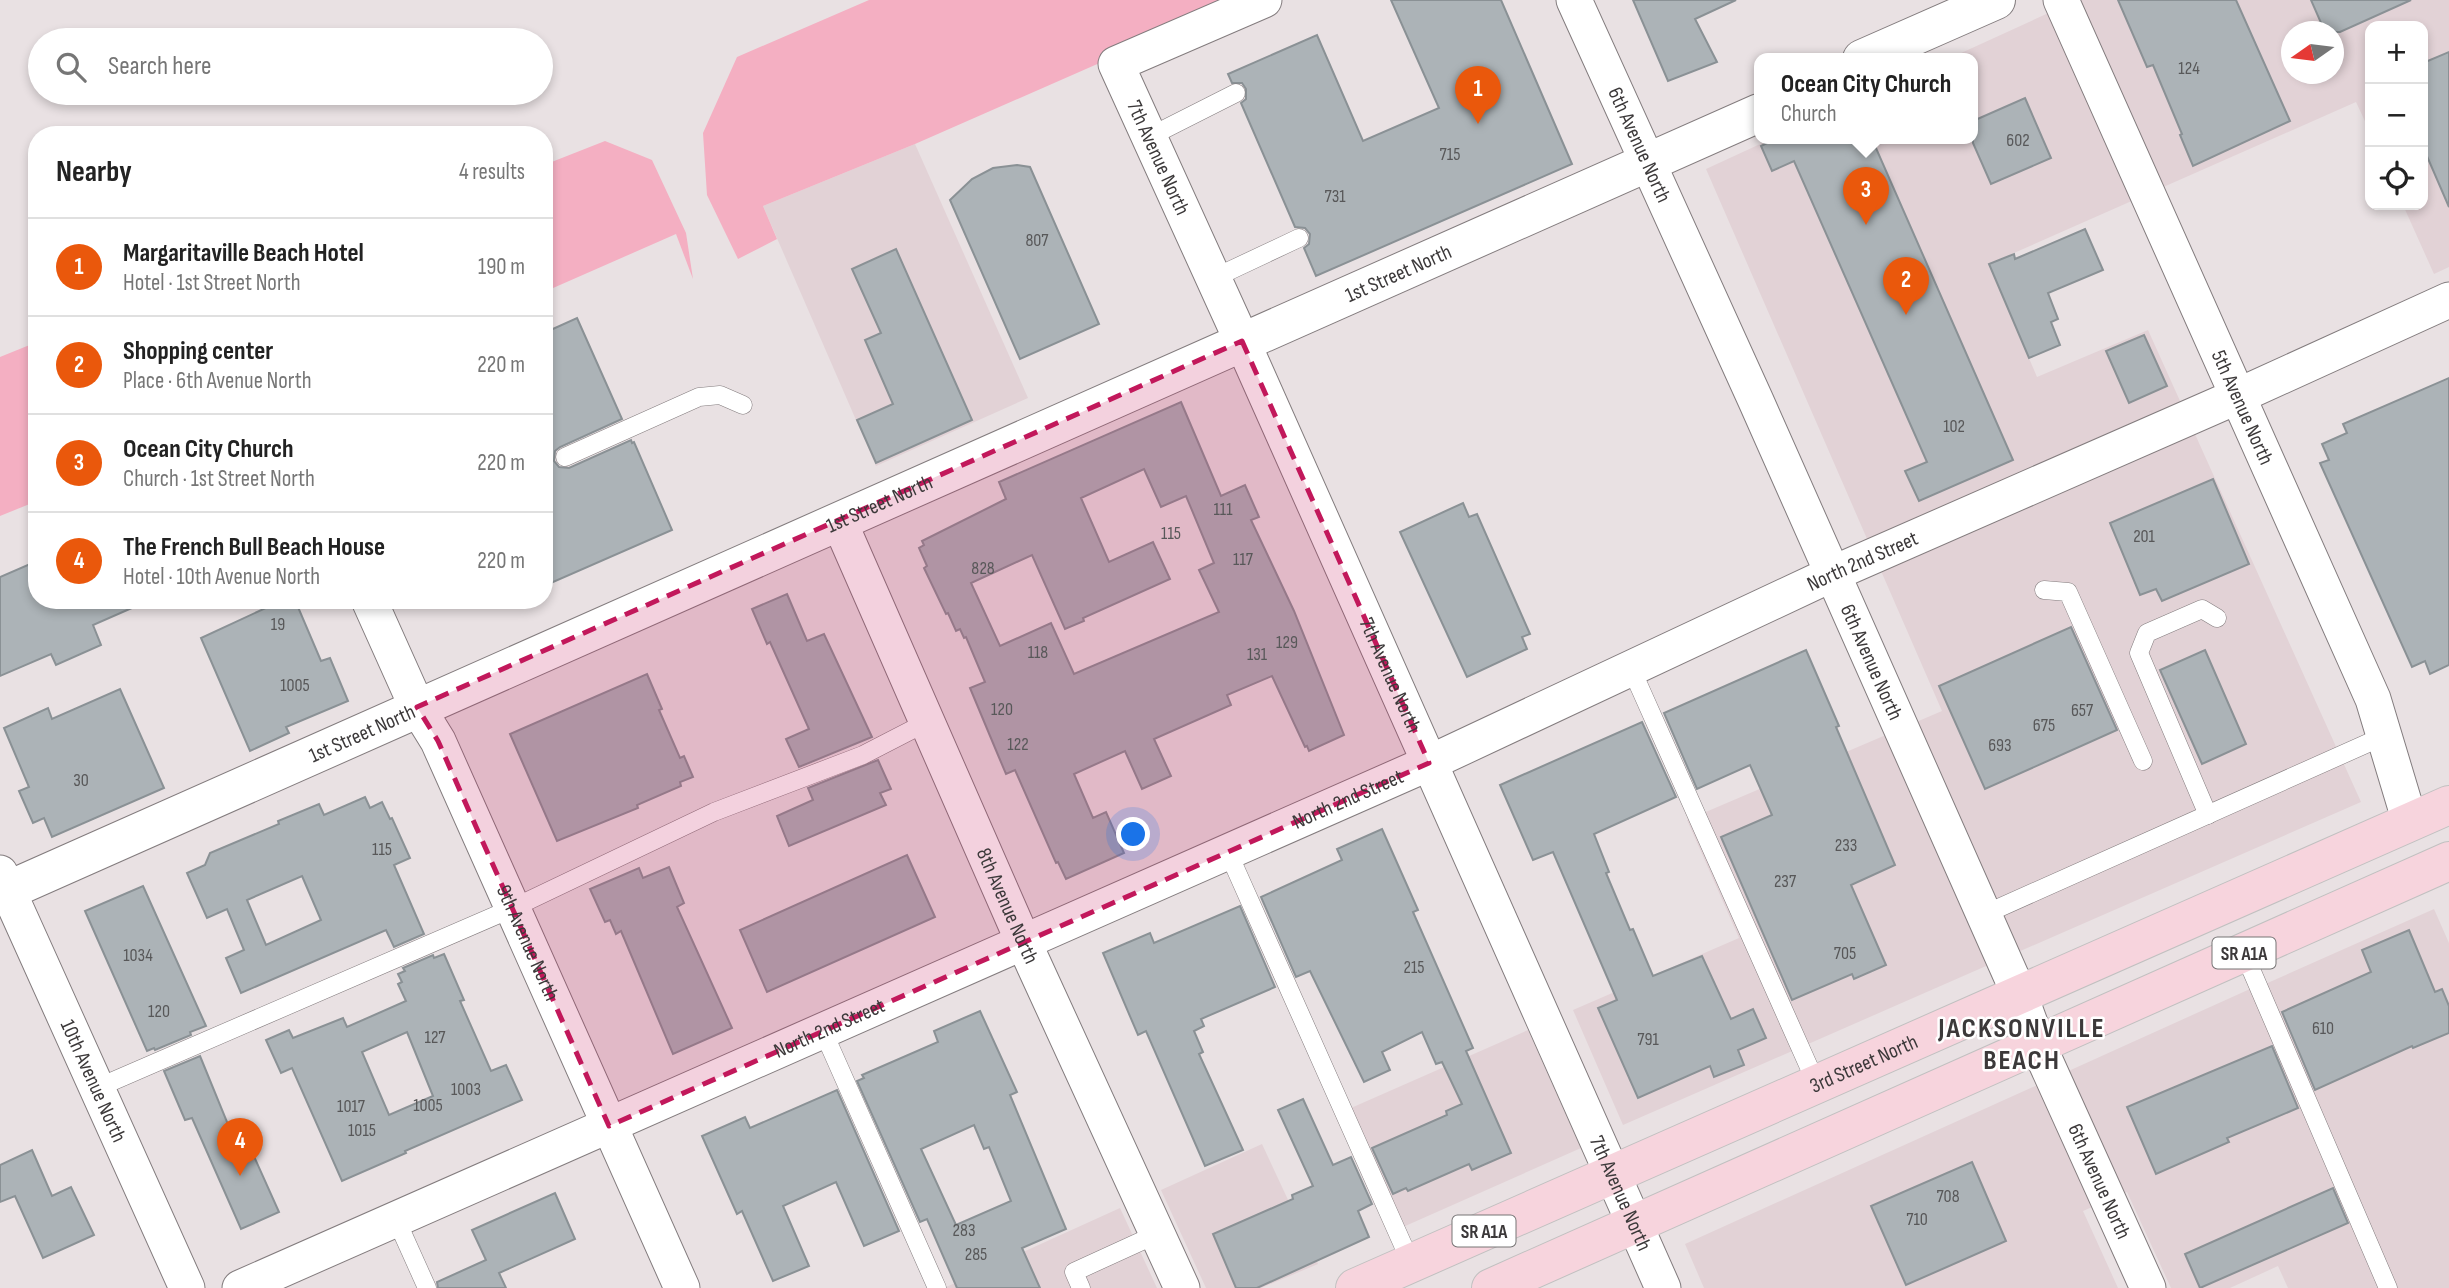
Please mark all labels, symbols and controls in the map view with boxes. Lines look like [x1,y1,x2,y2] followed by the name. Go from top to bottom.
[2281,21,2344,84] north arrow
[2365,21,2428,210] map controls
[2365,21,2428,84] button: +
[28,28,553,105] search box
[52,48,90,86] icon: search
[108,51,211,82] text: Search here
[1754,53,1978,144] popup
[2178,58,2200,79] house number: 124
[1455,66,1501,124] pin: 1
[1781,69,1951,100] text: Ocean City Church
[1602,83,1676,207] street label: 6th Avenue North
[2365,84,2428,147] button: −
[1121,96,1195,219] street label: 7th Avenue North
[1781,100,1837,128] text: Church
[2006,130,2030,151] house number: 602
[1440,144,1460,165] house number: 715
[2365,147,2428,210] button: locate
[56,154,132,190] text: Nearby
[459,158,525,186] text: 4 results
[1843,167,1889,225] pin: 3
[1324,186,1346,207] house number: 731
[1025,230,1049,251] house number: 807
[123,238,364,269] text: Margaritaville Beach Hotel
[1342,239,1455,308] street label: 1st Street North
[74,253,84,281] text: 1
[478,253,525,281] text: 190 m
[1883,257,1929,315] pin: 2
[123,269,301,297] text: Hotel · 1st Street North
[123,336,273,367] text: Shopping center
[2206,346,2279,469] street label: 5th Avenue North
[74,351,84,379] text: 2
[477,351,525,379] text: 220 m
[123,367,312,395] text: Place · 6th Avenue North
[1943,416,1965,437] house number: 102
[123,434,294,465] text: Ocean City Church
[74,449,84,477] text: 3
[477,449,525,477] text: 220 m
[123,465,315,493] text: Church · 1st Street North
[823,470,936,539] street label: 1st Street North
[1214,499,1233,520] house number: 111
[1161,523,1181,544] house number: 115
[1803,526,1922,597] street label: North 2nd Street
[2133,526,2156,547] house number: 201
[123,532,385,563] text: The French Bull Beach House
[74,547,84,575] text: 4
[477,547,525,575] text: 220 m
[1233,549,1254,570] house number: 117
[971,558,995,579] house number: 828
[123,563,320,591] text: Hotel · 10th Avenue North
[1835,601,1908,724] street label: 6th Avenue North
[271,614,285,635] house number: 19
[1354,614,1426,737] street label: 7th Avenue North
[1276,632,1298,653] house number: 129
[1028,642,1048,663] house number: 118
[1247,644,1268,665] house number: 131
[280,675,310,696] house number: 1005
[305,699,419,768] street label: 1st Street North
[991,699,1013,720] house number: 120
[2071,700,2094,721] house number: 657
[2033,715,2055,736] house number: 675
[1007,734,1029,755] house number: 122
[1988,735,2012,756] house number: 693
[1289,764,1407,835] street label: North 2nd Street
[73,770,89,791] house number: 30
[1116,817,1150,851] your location
[1835,835,1857,856] house number: 233
[372,839,392,860] house number: 115
[971,844,1044,968] street label: 8th Avenue North
[1774,871,1797,892] house number: 237
[491,881,564,1005] street label: 9th Avenue North
[2212,937,2276,968] road number: SR A1A
[1834,943,1856,964] house number: 705
[123,945,153,966] house number: 1034
[1404,957,1425,978] house number: 215
[770,993,889,1064] street label: North 2nd Street
[148,1001,170,1022] house number: 120
[1937,1012,2106,1077] district label: JACKSONVILLE BEACH
[55,1016,132,1146] street label: 10th Avenue North
[2312,1018,2334,1039] house number: 610
[424,1027,446,1048] house number: 127
[1637,1029,1659,1050] house number: 791
[1806,1029,1922,1099] street label: 3rd Street North
[451,1079,481,1100] house number: 1003
[413,1095,443,1116] house number: 1005
[337,1096,366,1117] house number: 1017
[217,1118,263,1176] pin: 4
[348,1120,376,1141] house number: 1015
[2062,1120,2136,1243] street label: 6th Avenue North
[1584,1132,1657,1255] street label: 7th Avenue North
[1936,1186,1960,1207] house number: 708
[1906,1209,1928,1230] house number: 710
[1452,1216,1516,1246] road number: SR A1A
[953,1220,975,1241] house number: 283
[965,1244,987,1265] house number: 285

